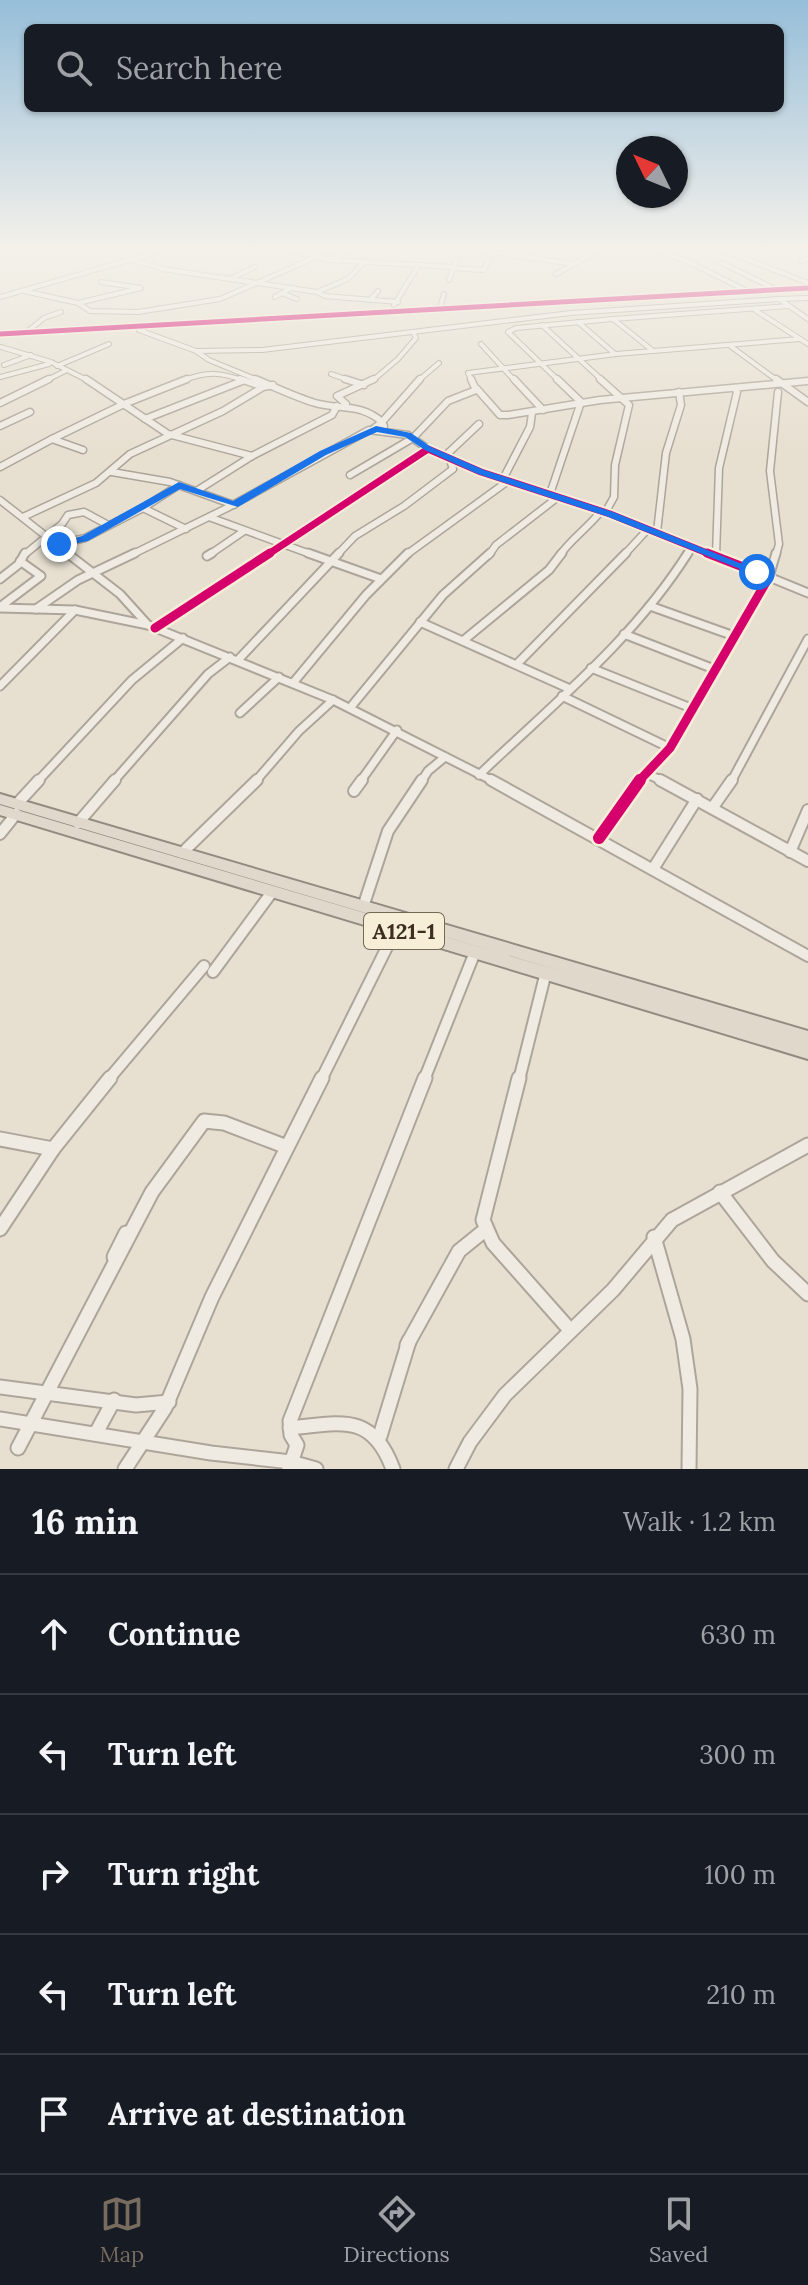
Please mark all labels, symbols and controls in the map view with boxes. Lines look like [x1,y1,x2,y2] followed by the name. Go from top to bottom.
[24,24,784,112] search box
[52,46,96,90] icon: search
[116,49,283,87] text: Search here
[616,136,688,208] north arrow
[41,526,77,562] route end
[739,554,775,590] route start
[364,913,444,949] road number: A121-1
[32,1500,138,1543] text: 16 min
[623,1505,776,1538] text: Walk · 1.2 km
[32,1612,76,1656] icon: ahead
[108,1615,240,1653] text: Continue
[700,1618,776,1651] text: 630 m
[32,1732,76,1776] icon: left
[108,1735,236,1773] text: Turn left
[699,1738,776,1771] text: 300 m
[32,1852,76,1896] icon: right
[108,1855,259,1893] text: Turn right
[704,1858,776,1891] text: 100 m
[32,1972,76,2016] icon: left
[108,1975,236,2013] text: Turn left
[706,1978,776,2011] text: 210 m
[32,2092,76,2136] icon: arrive
[108,2095,406,2133] text: Arrive at destination
[100,2192,144,2268] tab: Map
[343,2192,450,2268] tab: Directions
[649,2192,708,2268] tab: Saved

